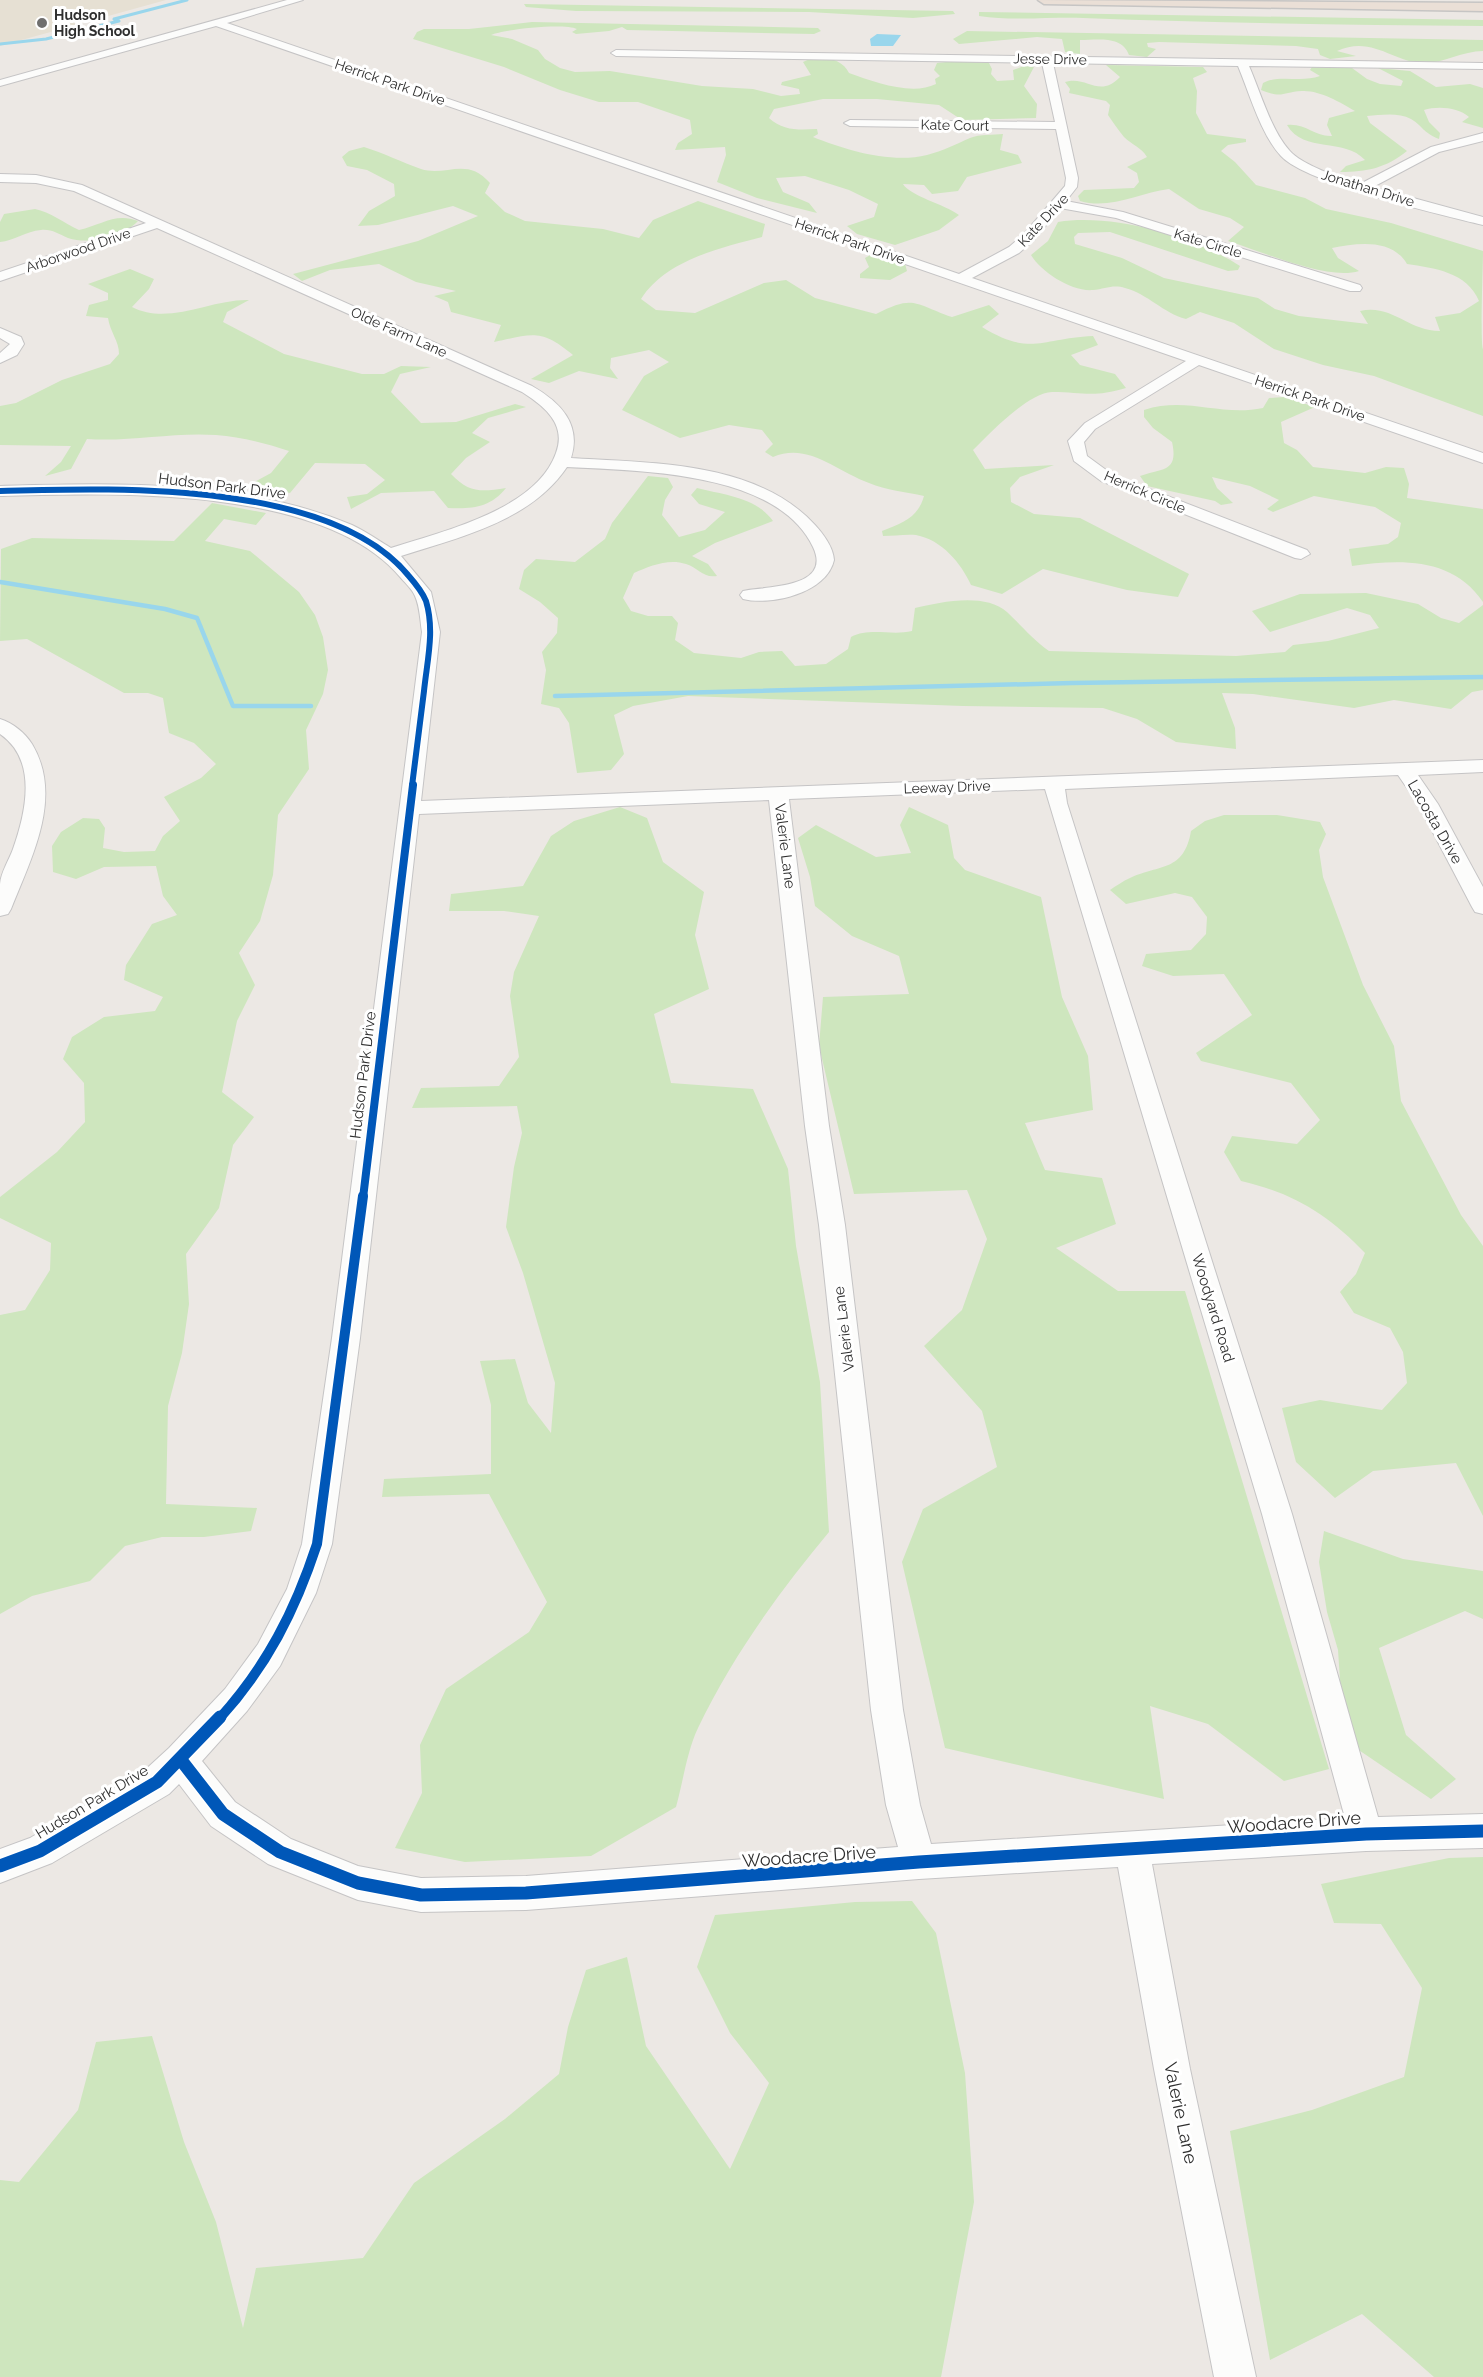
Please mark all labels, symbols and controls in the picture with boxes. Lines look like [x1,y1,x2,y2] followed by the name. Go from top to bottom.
[54,7,136,39] place label: Hudson High School
[35,16,49,30] marker: Hudson High School
[1013,50,1087,68] street label: Jesse Drive
[333,56,447,108] street label: Herrick Park Drive
[920,116,990,134] street label: Kate Court
[1320,166,1416,210] street label: Jonathan Drive
[1015,190,1071,250] street label: Kate Drive
[793,215,907,267] street label: Herrick Park Drive
[24,225,132,275] street label: Arborwood Drive
[1172,225,1244,261] street label: Kate Circle
[349,304,449,360] street label: Olde Farm Lane
[1253,372,1367,424] street label: Herrick Park Drive
[1102,468,1188,516] street label: Herrick Circle
[157,469,287,503] street label: Hudson Park Drive
[903,777,991,797] street label: Leeway Drive
[1404,777,1466,867] street label: Lacosta Drive
[771,802,799,890] street label: Valerie Lane
[346,1010,380,1140] street label: Hudson Park Drive
[1188,1252,1238,1364] street label: Woodyard Road
[830,1285,858,1373] street label: Valerie Lane
[32,1761,152,1843] street label: Hudson Park Drive
[1226,1807,1362,1837] street label: Woodacre Drive
[741,1841,877,1871] street label: Woodacre Drive
[1160,2060,1202,2166] street label: Valerie Lane

